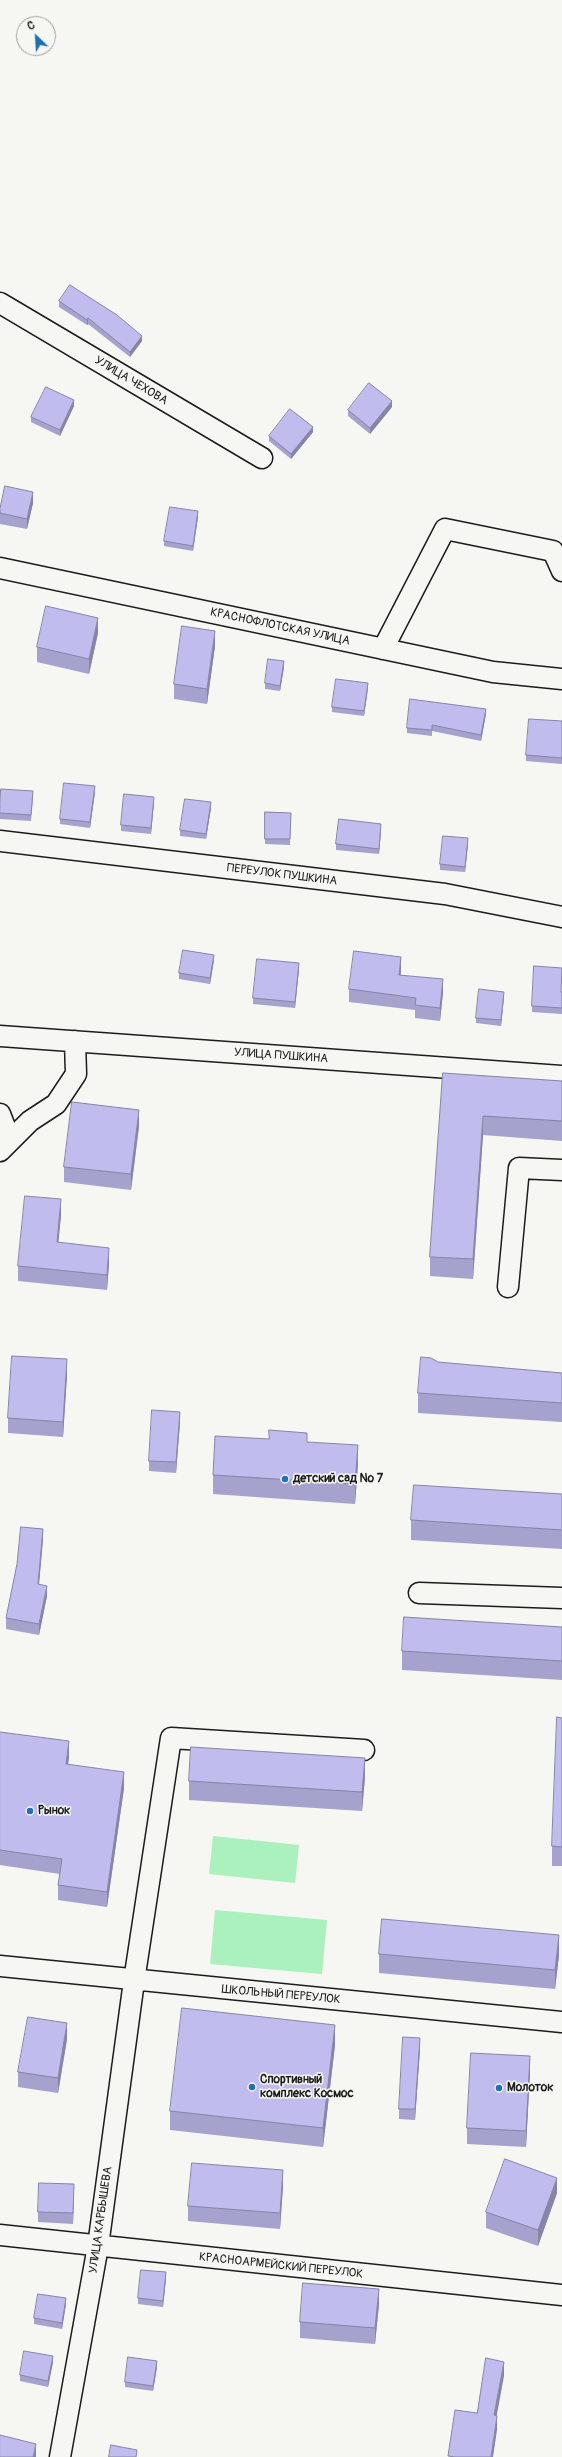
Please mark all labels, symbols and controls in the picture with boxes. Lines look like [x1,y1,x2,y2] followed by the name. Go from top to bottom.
[16,16,56,56] north arrow
[25,18,37,33] text: С
[92,354,170,408] street label: УЛИЦА ЧЕХОВА
[209,605,351,649] street label: КРАСНОФЛОТСКАЯ УЛИЦА
[226,861,338,889] street label: ПЕРЕУЛОК ПУШКИНА
[234,1046,328,1066] street label: УЛИЦА ПУШКИНА
[293,1472,383,1486] place label: детский сад № 7
[280,1474,290,1484] marker: детский сад № 7
[38,1804,70,1818] place label: Рынок
[25,1806,35,1816] marker: Рынок
[221,1983,341,2007] street label: ШКОЛЬНЫЙ ПЕРЕУЛОК
[260,2073,354,2101] place label: Спортивный комплекс Космос
[507,2081,553,2095] place label: Молоток
[247,2082,257,2092] marker: Спортивный комплекс Космос
[494,2083,504,2093] marker: Молоток
[86,2166,116,2274] street label: УЛИЦА КАРБЫШЕВА
[198,2250,364,2282] street label: КРАСНОАРМЕЙСКИЙ ПЕРЕУЛОК

